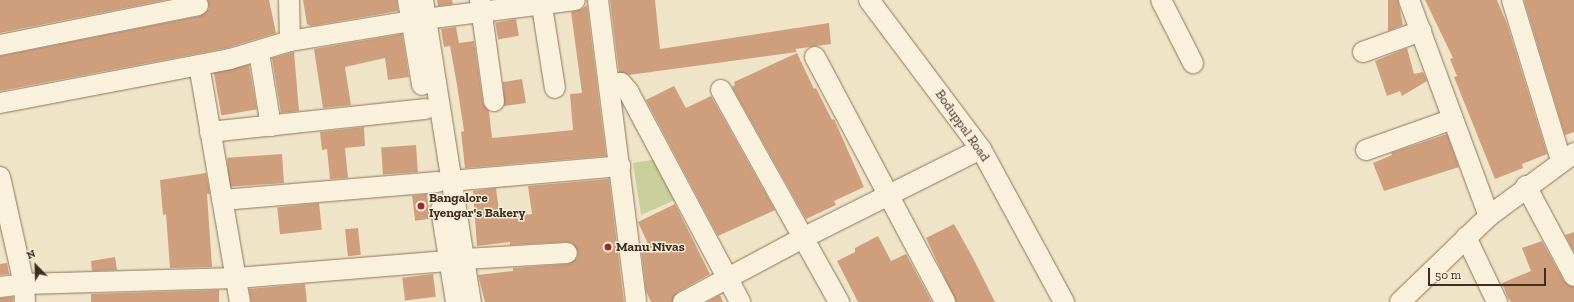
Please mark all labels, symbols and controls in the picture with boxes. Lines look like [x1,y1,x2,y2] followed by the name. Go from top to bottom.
[932,87,992,165] street label: Boduppal Road
[429,191,525,222] place label: Bangalore Iyengar's Bakery
[416,201,426,211] marker: Bangalore Iyengar's Bakery
[616,239,685,255] place label: Manu Nivas
[603,242,613,252] marker: Manu Nivas
[16,246,56,286] north arrow
[25,247,38,262] text: N
[1430,260,1548,286] scale bar
[1435,268,1461,282] text: 50 m

